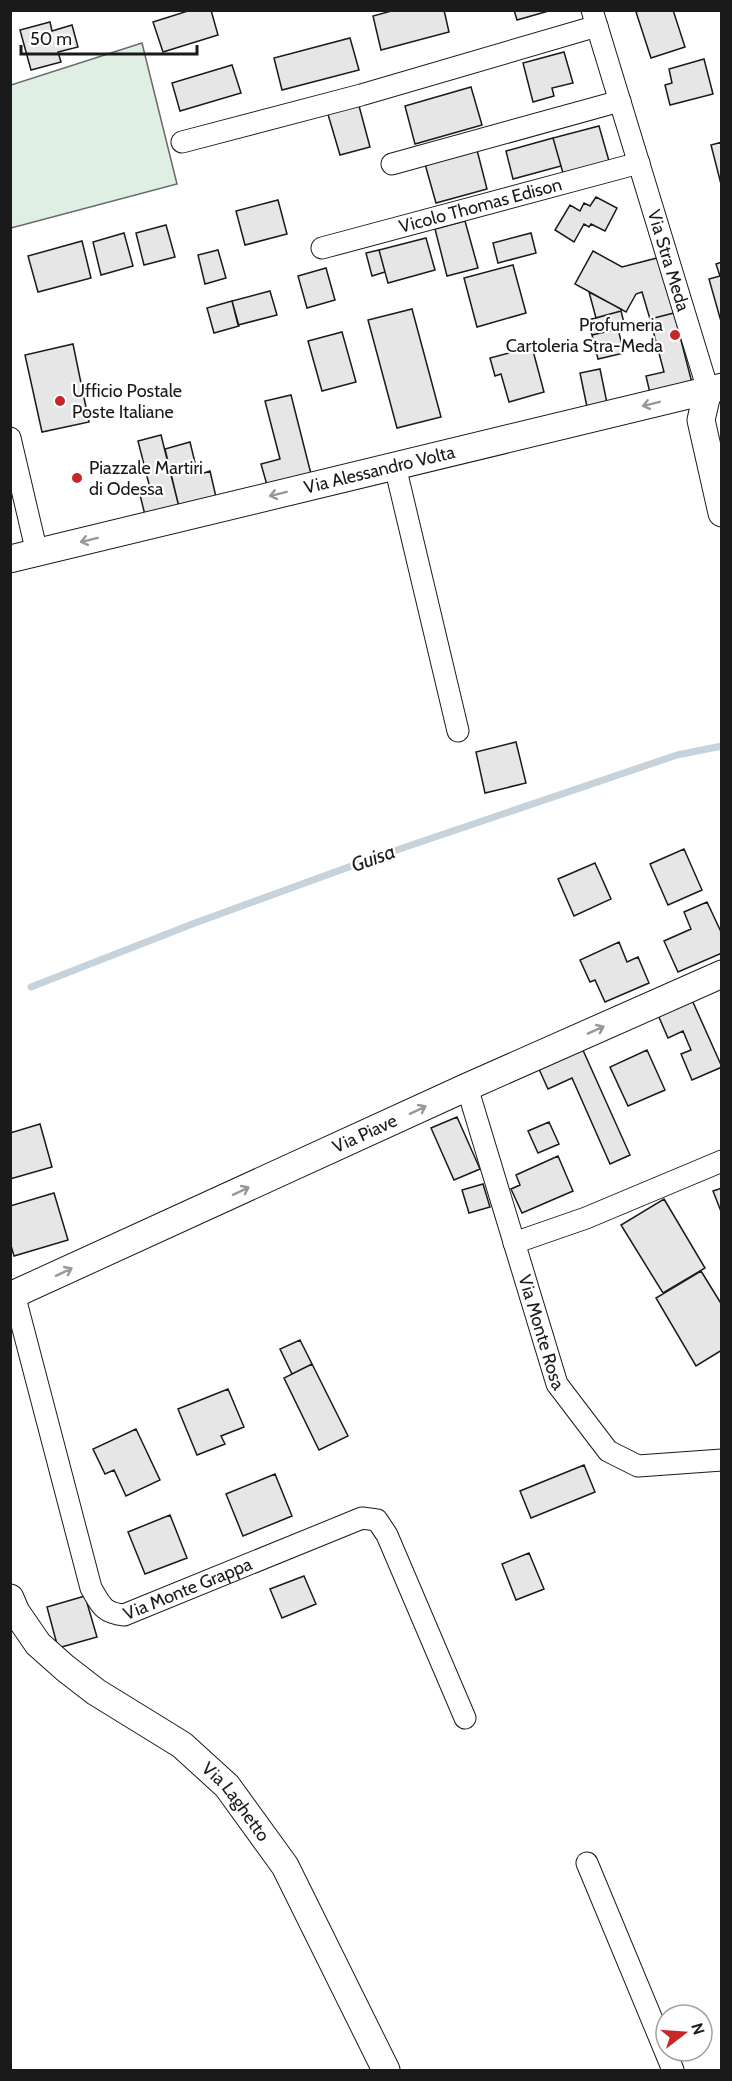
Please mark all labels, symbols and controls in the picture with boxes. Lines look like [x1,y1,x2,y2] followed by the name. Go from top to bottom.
[21,18,196,56] scale bar
[30,28,72,50] text: 50 m
[397,173,564,238] street label: Vicolo Thomas Edison
[643,207,694,314] street label: Via Stra Meda
[506,314,663,357] place label: Profumeria Cartoleria Stra-Meda
[668,328,682,342] marker: Profumeria Cartoleria Stra-Meda
[72,380,182,423] place label: Ufficio Postale Poste Italiane
[53,394,67,408] marker: Ufficio Postale Poste Italiane
[642,398,661,410] one-way arrow
[302,441,457,499] street label: Via Alessandro Volta
[89,457,203,500] place label: Piazzale Martiri di Odessa
[70,471,84,485] marker: Piazzale Martiri di Odessa
[269,489,288,501] one-way arrow
[80,535,99,547] one-way arrow
[348,839,398,877] water label: Guisa
[587,1024,605,1035] one-way arrow
[409,1103,427,1115] one-way arrow
[329,1110,400,1158] street label: Via Piave
[232,1184,250,1196] one-way arrow
[54,1266,72,1277] one-way arrow
[514,1272,569,1395] street label: Via Monte Rosa
[120,1553,255,1625] street label: Via Monte Grappa
[197,1757,275,1846] street label: Via Laghetto
[654,2003,714,2063] north arrow
[687,2021,709,2037] text: N

